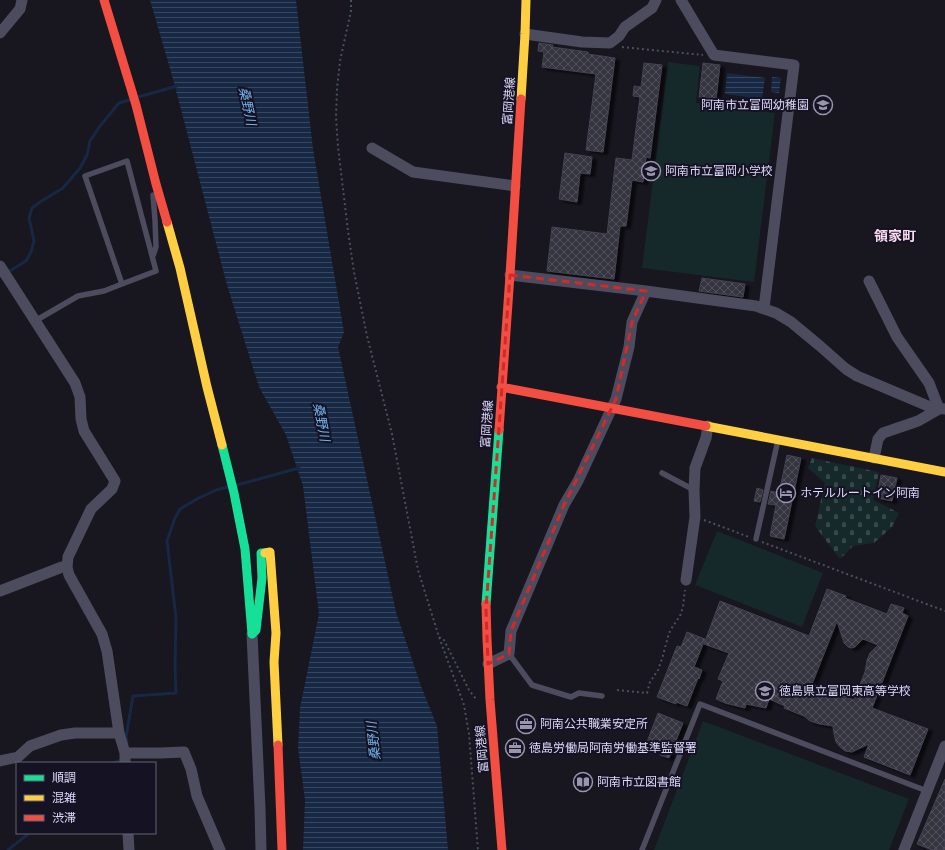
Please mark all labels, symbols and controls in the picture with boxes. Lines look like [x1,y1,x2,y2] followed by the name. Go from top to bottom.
[499,76,518,125] street label: 富岡港線
[236,85,260,129] water label: 桑野川
[812,94,834,116] school or university icon: 阿南市立富岡幼稚園
[701,97,809,112] place label: 阿南市立富岡幼稚園
[640,160,662,182] school or university icon: 阿南市立富岡小学校
[665,163,773,178] place label: 阿南市立富岡小学校
[874,227,916,244] district label: 領家町
[477,399,496,448] street label: 富岡港線
[310,401,334,445] water label: 桑野川
[775,482,797,504] hotel icon: ホテルルートイン阿南
[800,485,920,500] place label: ホテルルートイン阿南
[754,680,776,702] school or university icon: 徳島県立富岡東高等学校
[779,683,911,698] place label: 徳島県立富岡東高等学校
[515,713,537,735] office icon: 阿南公共職業安定所
[540,716,648,731] place label: 阿南公共職業安定所
[363,719,383,761] water label: 桑野川
[472,724,491,774] street label: 富岡港線
[504,737,526,759] office icon: 徳島労働局阿南労働基準監督署
[529,740,697,755] place label: 徳島労働局阿南労働基準監督署
[16,762,156,834] legend
[52,770,76,785] text: 順調
[572,771,594,793] library icon: 阿南市立図書館
[597,774,681,789] place label: 阿南市立図書館
[52,790,76,805] text: 混雑
[52,810,76,825] text: 渋滞

